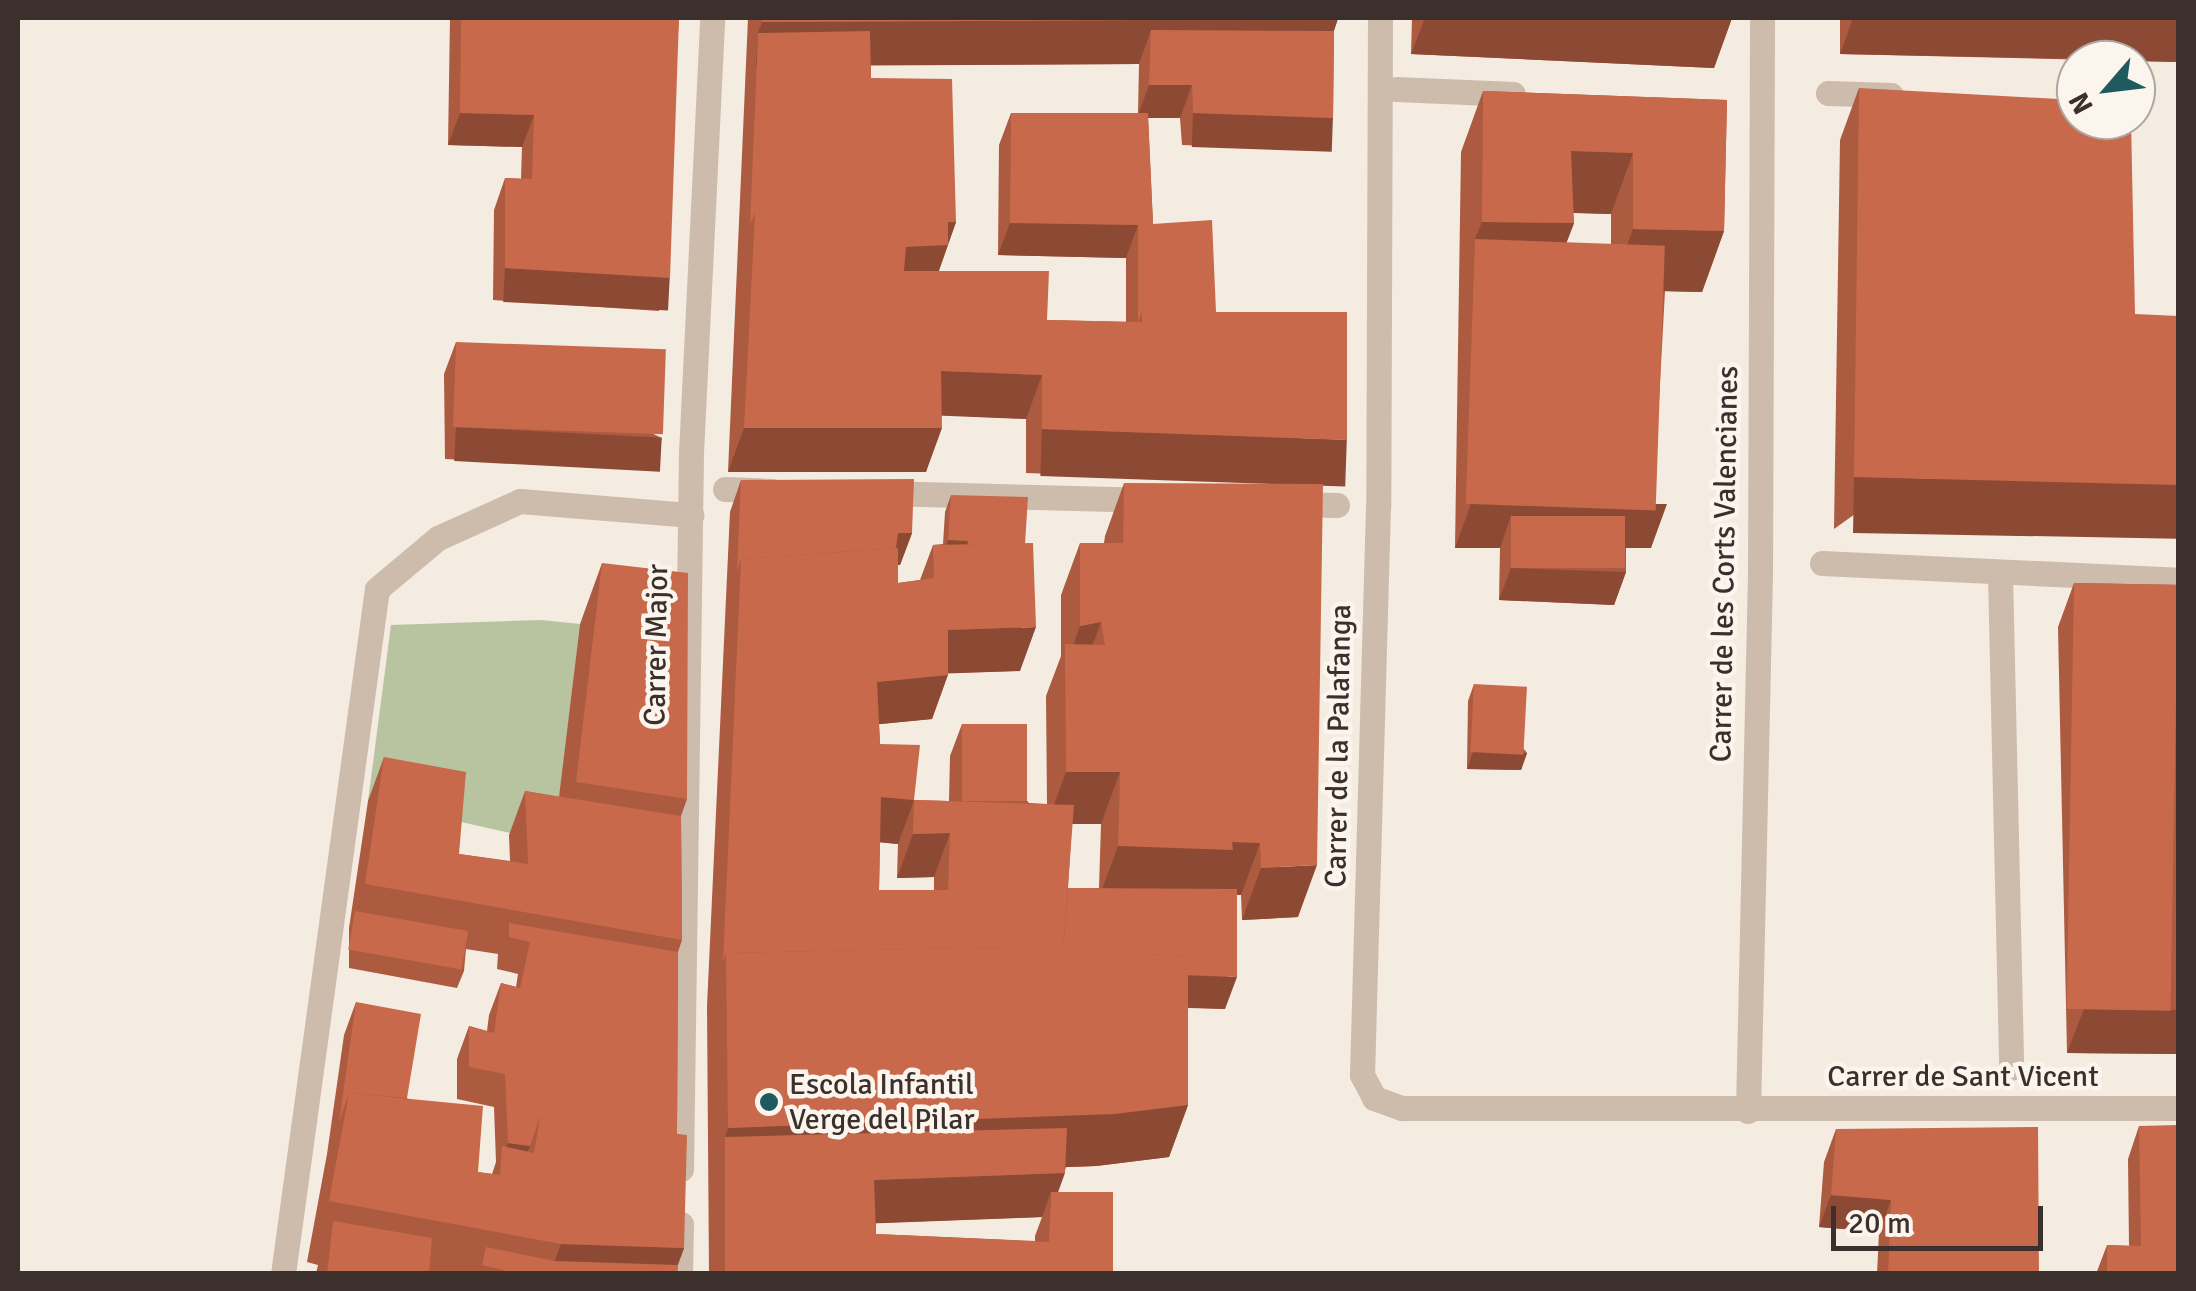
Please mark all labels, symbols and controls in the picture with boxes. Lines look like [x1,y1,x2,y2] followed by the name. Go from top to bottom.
[2056,40,2156,140] north arrow
[2062,87,2101,120] text: N
[1704,365,1746,763] street label: Carrer de les Corts Valencianes
[638,564,676,726] street label: Carrer Major
[1319,604,1359,888] street label: Carrer de la Palafanga
[1827,1059,2099,1095] street label: Carrer de Sant Vicent
[789,1067,975,1138] place label: Escola Infantil Verge del Pilar
[758,1091,780,1113] marker: Escola Infantil Verge del Pilar
[1836,1186,2048,1248] scale bar
[1848,1205,1911,1242] text: 20 m

